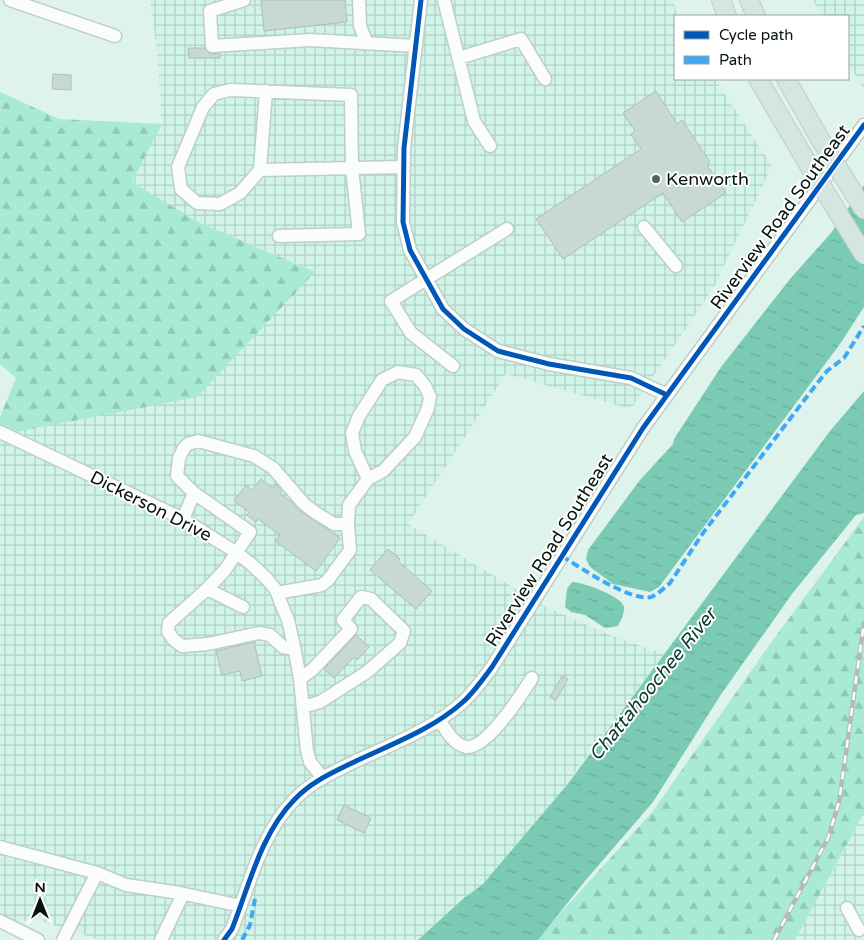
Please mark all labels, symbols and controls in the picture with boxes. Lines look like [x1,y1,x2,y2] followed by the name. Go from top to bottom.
[674,15,849,80] legend
[719,26,793,44] text: Cycle path
[719,51,752,69] text: Path
[705,120,855,314] street label: Riverview Road Southeast
[666,168,749,190] place label: Kenworth
[650,173,662,185] marker: Kenworth
[480,449,618,651] street label: Riverview Road Southeast
[86,466,216,546] street label: Dickerson Drive
[585,602,723,765] water label: Chattahoochee River
[15,875,65,925] north arrow
[34,879,46,896] text: N

